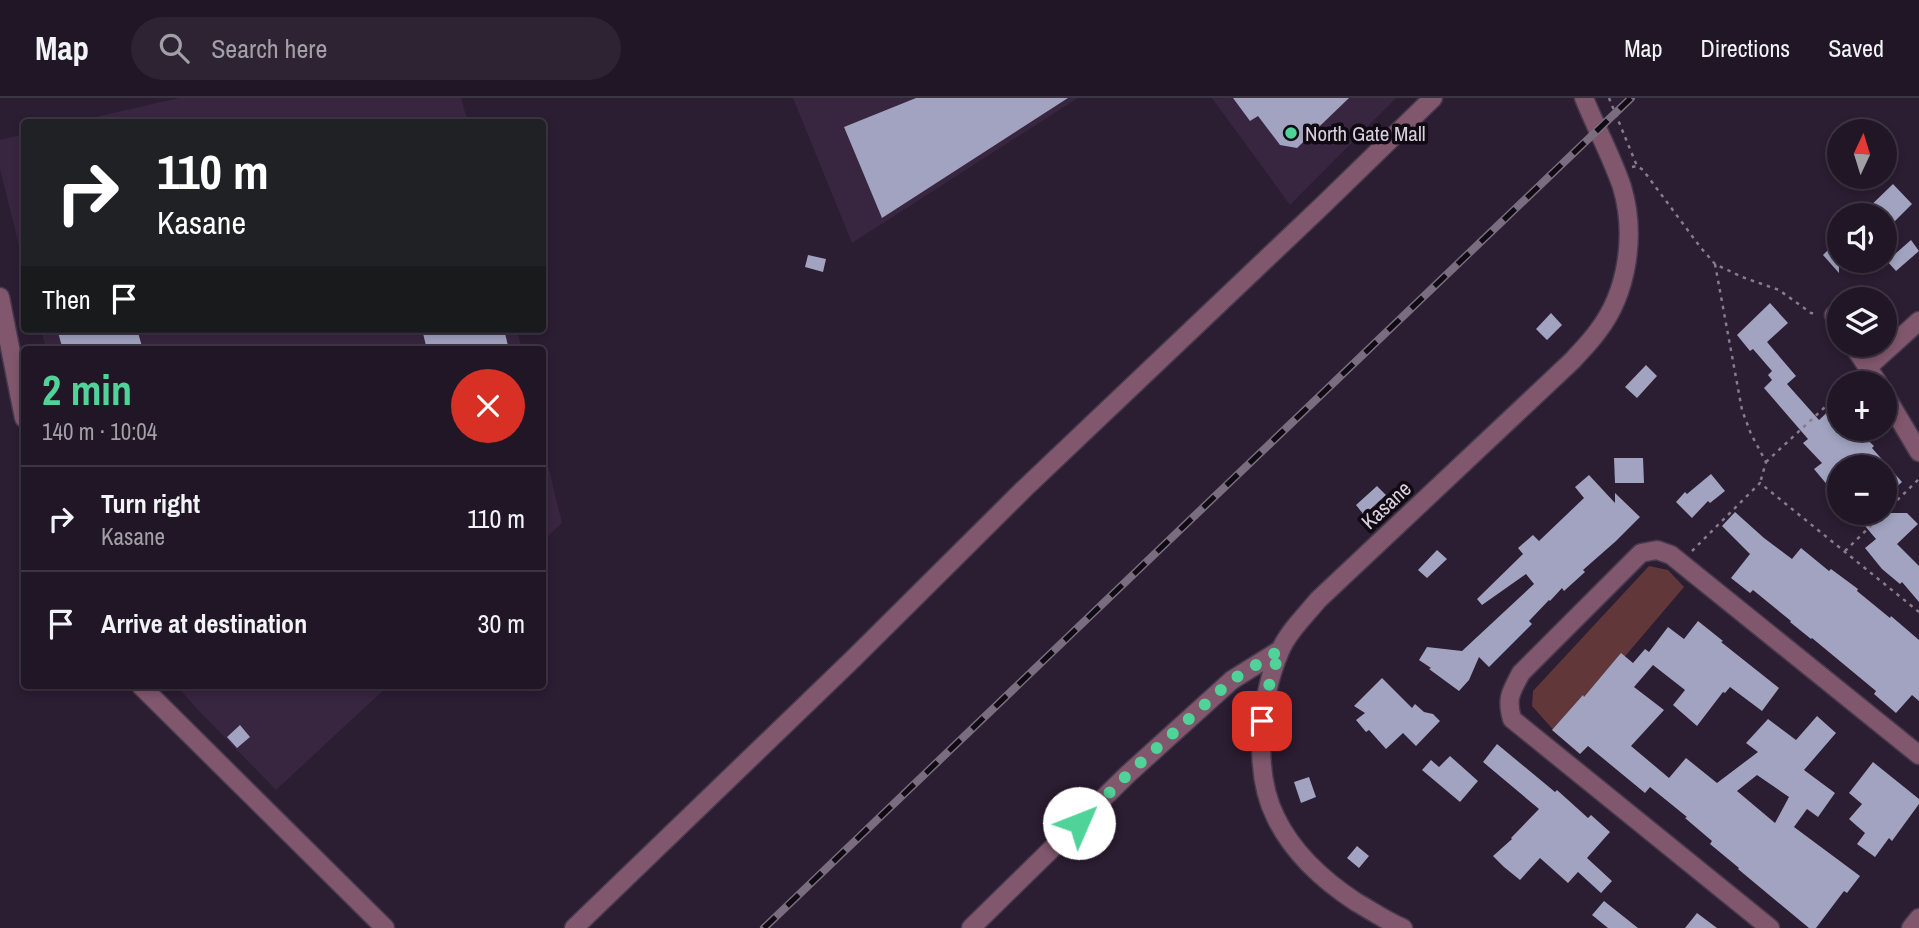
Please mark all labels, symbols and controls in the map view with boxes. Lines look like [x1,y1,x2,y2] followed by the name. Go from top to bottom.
[131,17,621,80] search box
[35,26,89,70] text: Map
[155,29,193,67] icon: search
[211,31,327,66] text: Search here
[1624,32,1662,64] text: Map
[1700,32,1790,64] text: Directions
[1828,32,1884,64] text: Saved
[1305,119,1426,148] place label: North Gate Mall
[1827,119,1897,189] north arrow
[1827,119,1897,525] map controls
[1283,125,1299,141] marker: North Gate Mall
[157,138,269,204] text: 110 m
[42,147,133,238] icon: right
[157,201,246,244] text: Kasane
[1827,203,1897,273] button: sound
[105,280,143,318] icon: arrive
[42,282,91,317] text: Then
[1827,287,1897,357] button: layers
[42,362,132,418] text: 2 min
[451,369,525,443] button: close
[1827,371,1897,441] button: +
[42,416,157,447] text: 140 m · 10:04
[1827,455,1897,525] button: −
[1355,474,1417,536] street label: Kasane
[101,486,200,521] text: Turn right
[42,500,80,538] icon: right
[467,501,525,536] text: 110 m
[101,521,165,552] text: Kasane
[42,605,80,643] icon: arrive
[101,606,307,641] text: Arrive at destination
[478,606,525,641] text: 30 m
[1232,691,1292,751] pin
[1243,702,1281,740] icon: arrive
[1042,786,1116,860] position arrow

